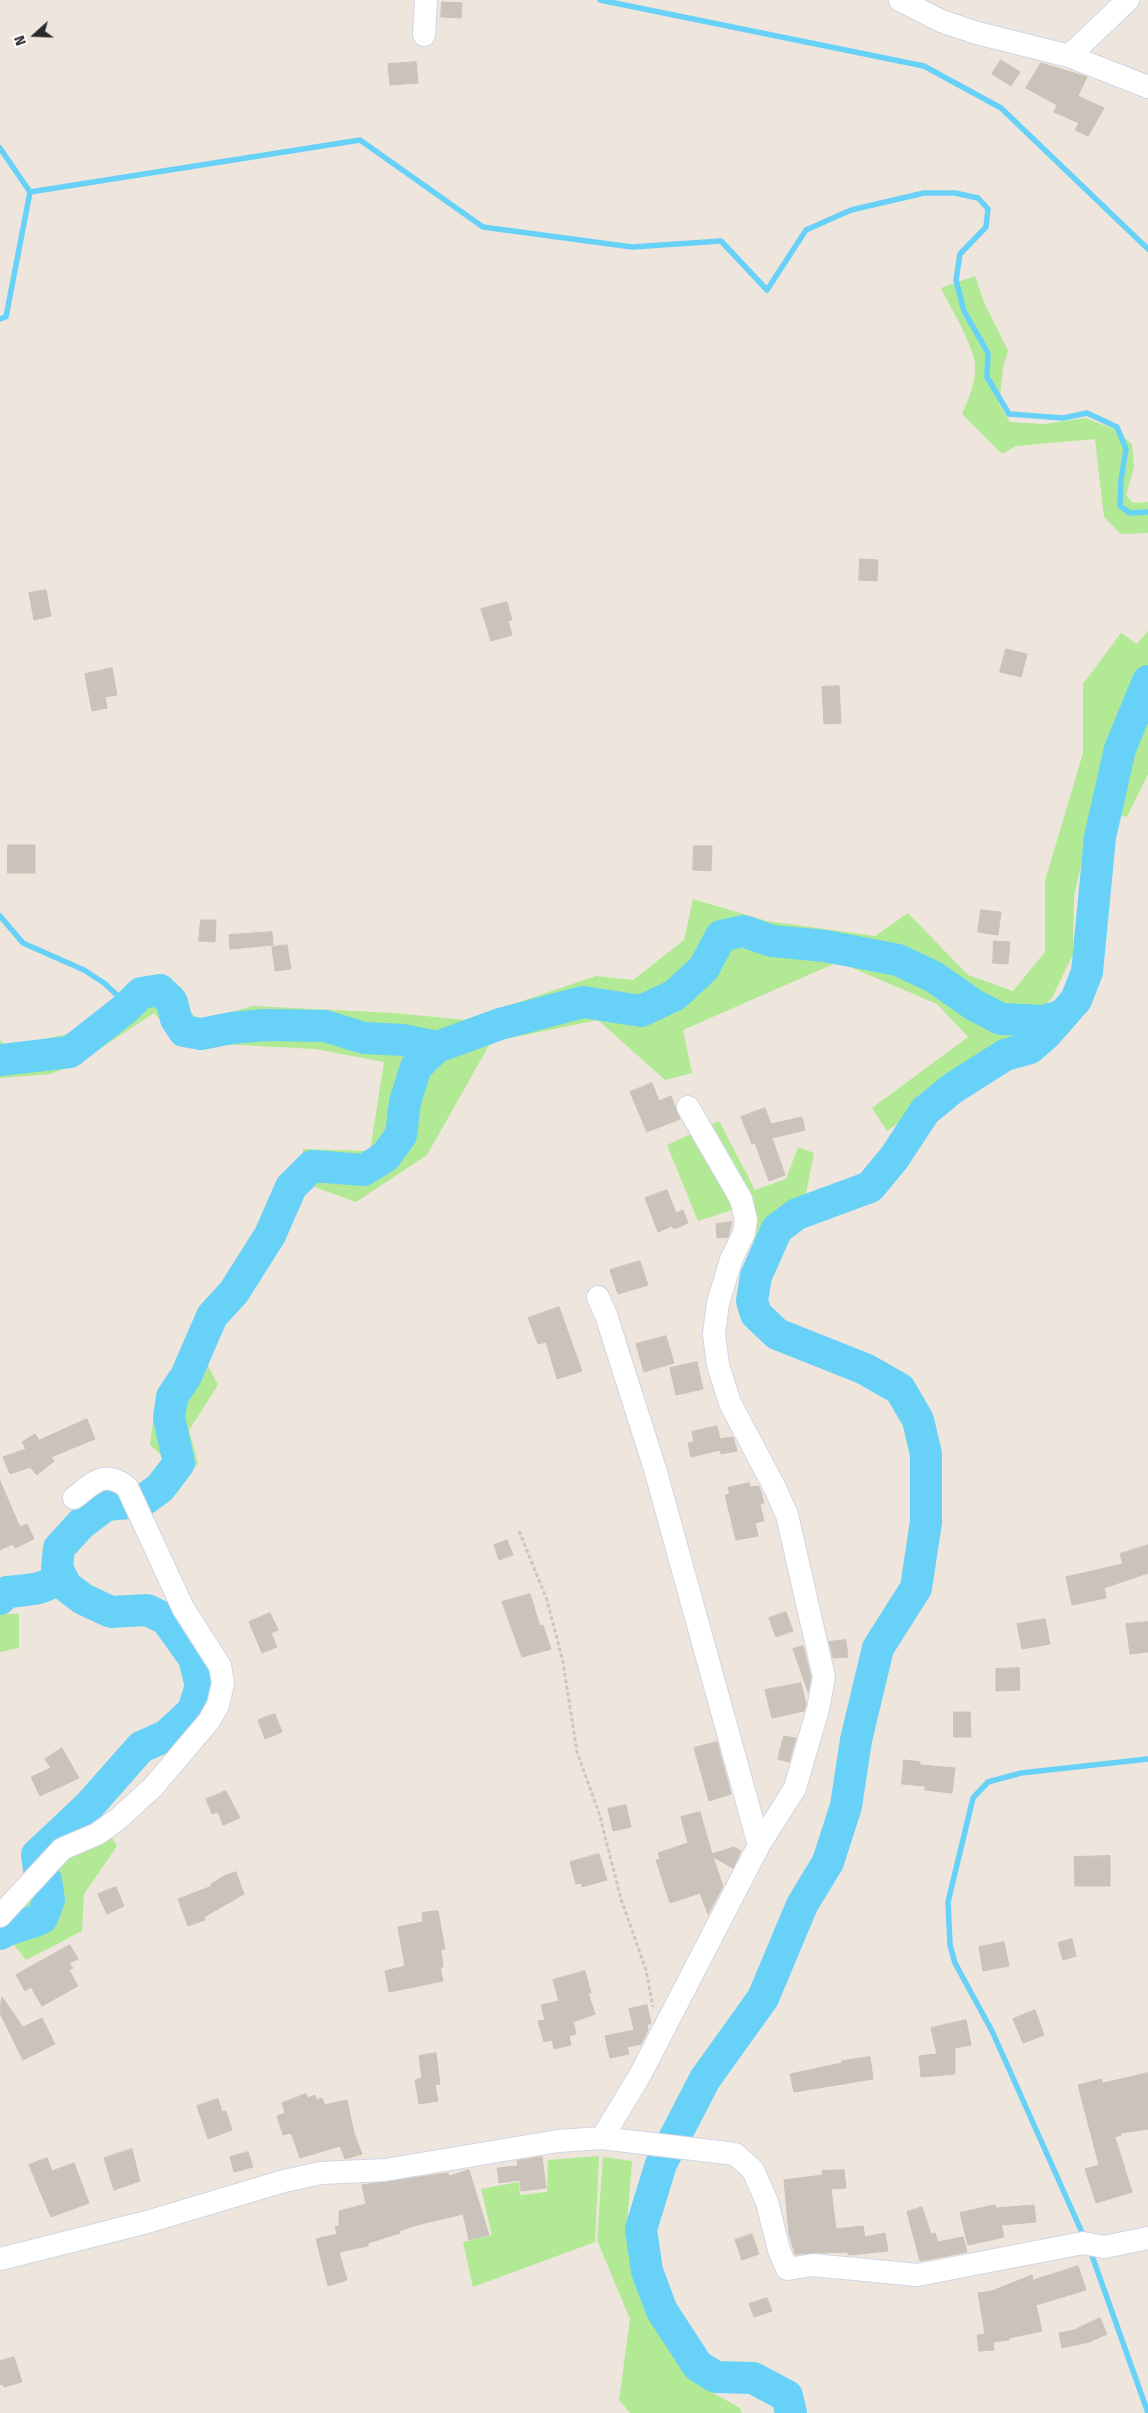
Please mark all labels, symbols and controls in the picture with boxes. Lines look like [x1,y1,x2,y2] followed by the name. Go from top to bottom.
[10,10,60,60] north arrow
[11,33,30,48] text: N

